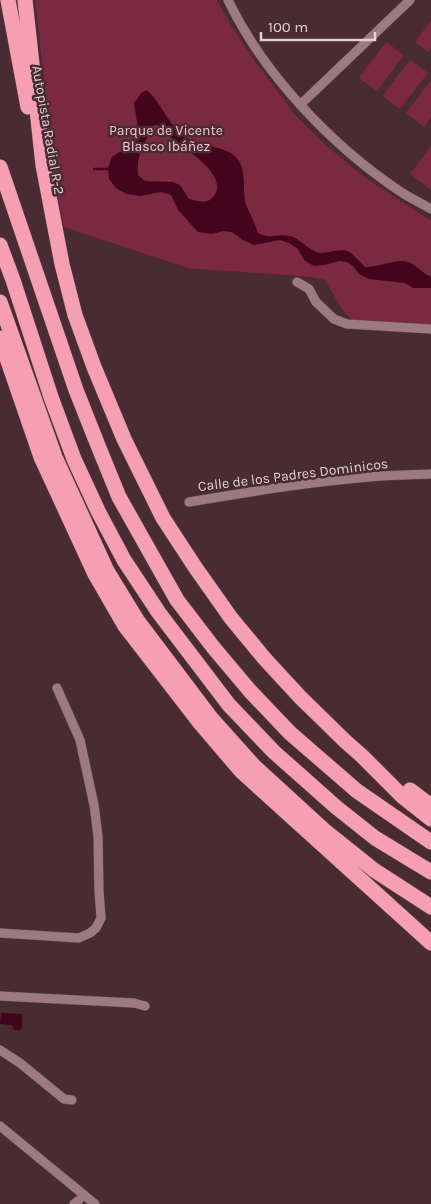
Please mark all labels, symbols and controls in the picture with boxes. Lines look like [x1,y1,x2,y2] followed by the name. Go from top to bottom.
[261,10,375,42] scale bar
[268,18,308,36] text: 100 m
[28,64,68,196] street label: Autopista Radial R-2
[109,122,223,155] park label: Parque de Vicente Blasco Ibáñez
[197,455,389,495] street label: Calle de los Padres Dominicos

